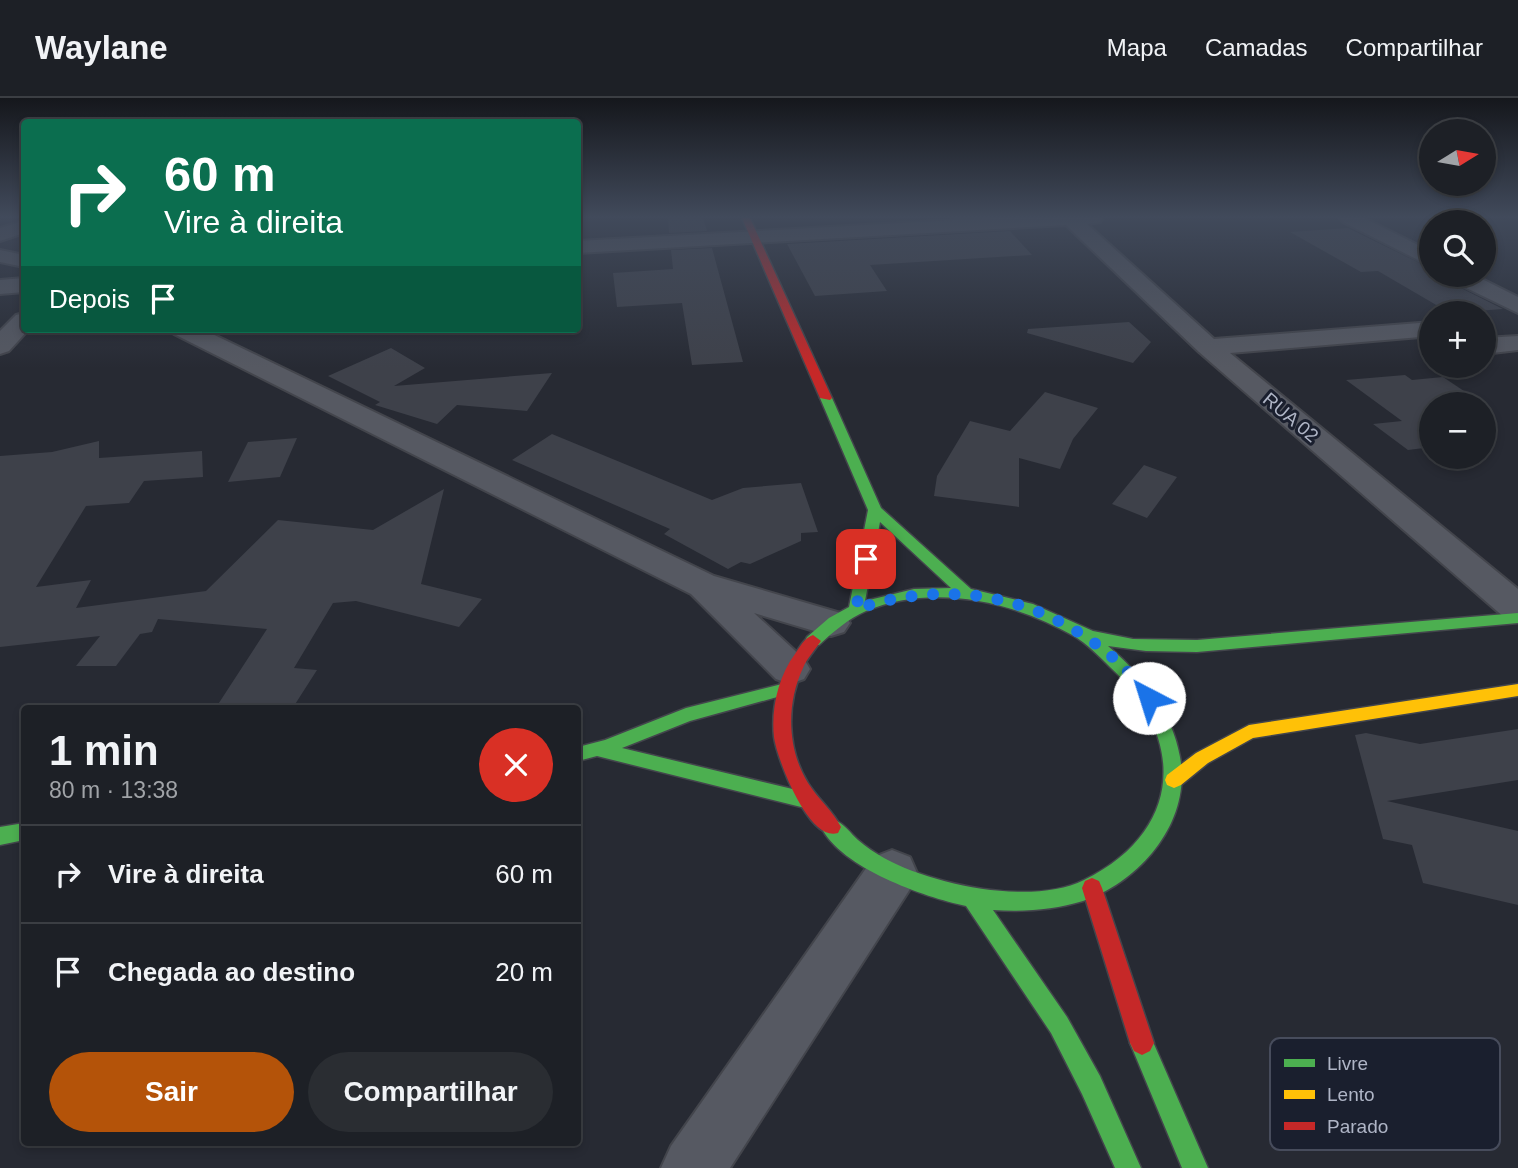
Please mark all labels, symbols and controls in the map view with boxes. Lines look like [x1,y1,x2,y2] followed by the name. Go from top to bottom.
[35,29,168,66] text: Waylane
[1107,34,1167,61] text: Mapa
[1205,34,1308,61] text: Camadas
[1346,34,1483,61] text: Compartilhar
[1419,119,1496,196] north arrow
[1419,119,1496,469] map controls
[49,147,140,238] icon: right
[164,147,276,201] text: 60 m
[164,204,343,240] text: Vire à direita
[1419,210,1496,287] button: search
[144,280,182,318] icon: arrive
[49,284,130,314] text: Depois
[1419,301,1496,378] button: +
[1259,388,1323,446] street label: RUA 02
[1419,392,1496,469] button: −
[836,529,896,589] pin
[847,540,885,578] icon: arrive
[1112,661,1186,735] position arrow
[49,727,159,774] text: 1 min
[479,728,553,802] button: close
[49,777,178,803] text: 80 m · 13:38
[49,855,87,893] icon: right
[108,859,264,889] text: Vire à direita
[495,859,553,889] text: 60 m
[49,953,87,991] icon: arrive
[108,957,355,987] text: Chegada ao destino
[495,957,553,987] text: 20 m
[1270,1038,1500,1150] legend
[49,1052,294,1132] button: Sair
[308,1052,553,1132] button: Compartilhar
[1327,1053,1368,1074] text: Livre
[1327,1084,1375,1105] text: Lento
[1327,1116,1388,1137] text: Parado

